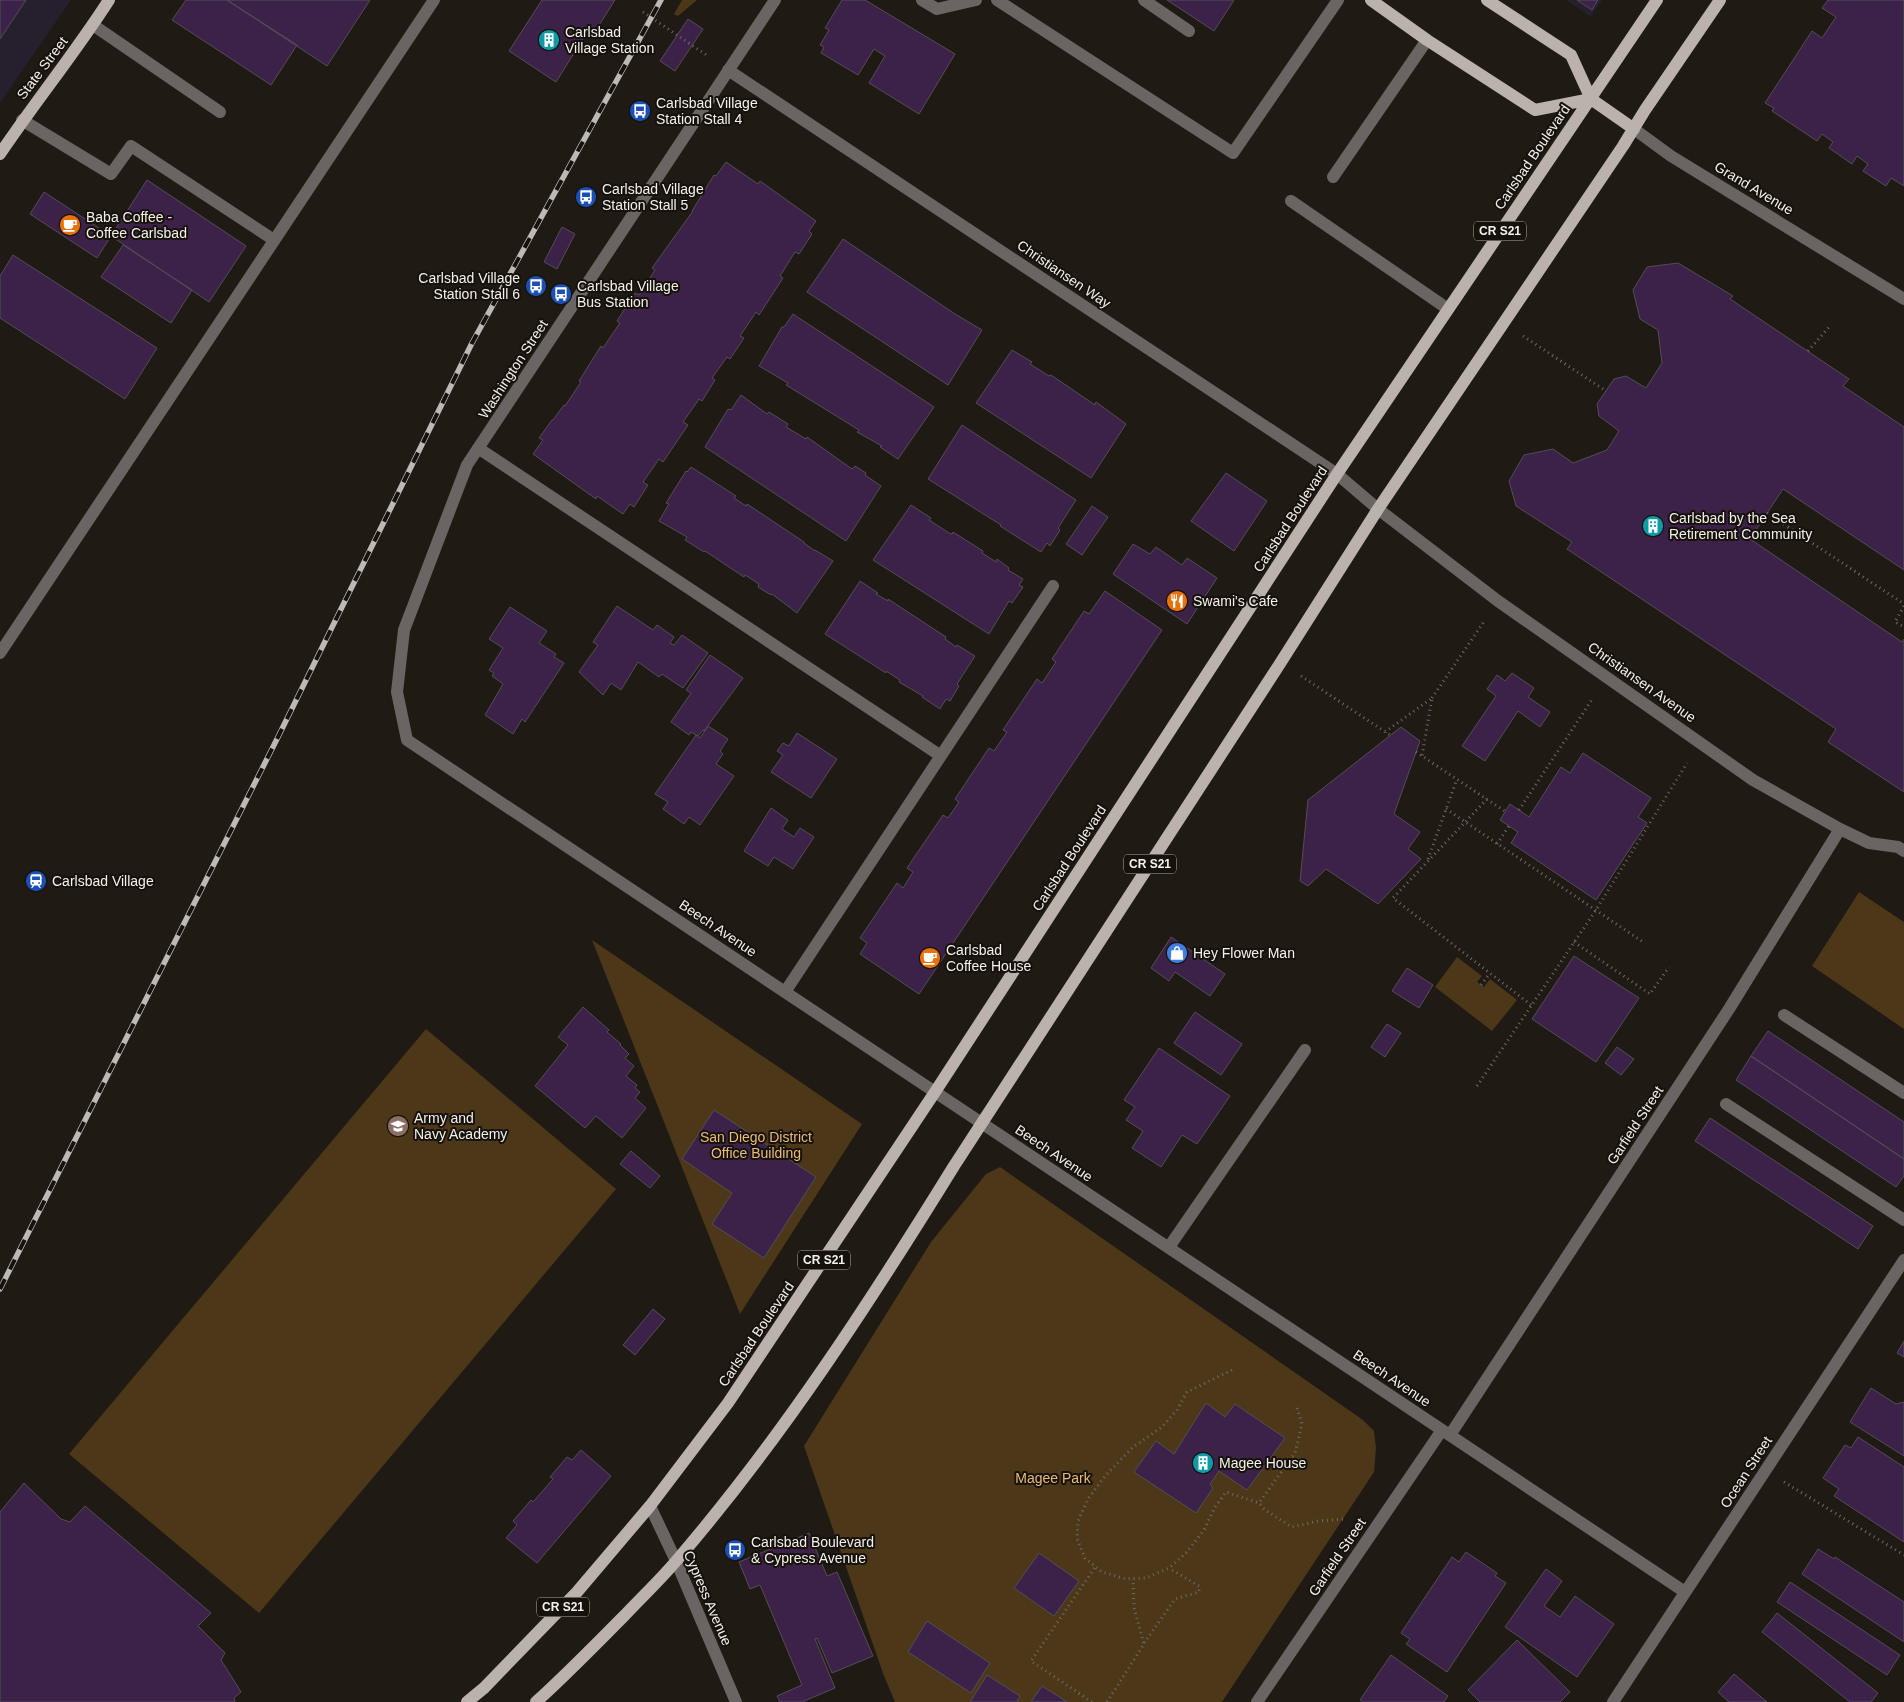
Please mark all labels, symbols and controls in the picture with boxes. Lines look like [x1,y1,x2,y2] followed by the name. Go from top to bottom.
[565,24,654,56] place label: Carlsbad Village Station
[537,28,561,52] building icon: Carlsbad Village Station
[13,34,71,102] street label: State Street
[656,95,758,127] place label: Carlsbad Village Station Stall 4
[628,99,652,123] bus stop icon: Carlsbad Village Station Stall 4
[1491,102,1573,212] street label: Carlsbad Boulevard
[1712,158,1797,218] street label: Grand Avenue
[602,181,704,213] place label: Carlsbad Village Station Stall 5
[574,185,598,209] bus stop icon: Carlsbad Village Station Stall 5
[86,209,187,241] place label: Baba Coffee - Coffee Carlsbad
[58,213,82,237] cafe icon: Baba Coffee - Coffee Carlsbad
[1474,222,1526,240] road number: CR S21
[1014,237,1114,311] street label: Christiansen Way
[418,270,520,302] place label: Carlsbad Village Station Stall 6
[524,274,548,298] bus stop icon: Carlsbad Village Station Stall 6
[577,278,679,310] place label: Carlsbad Village Bus Station
[549,282,573,306] bus stop icon: Carlsbad Village Bus Station
[475,316,551,421] street label: Washington Street
[1250,463,1330,575] street label: Carlsbad Boulevard
[1669,510,1812,542] place label: Carlsbad by the Sea Retirement Community
[1641,514,1665,538] building icon: Carlsbad by the Sea Retirement Community
[1165,589,1189,613] restaurant icon: Swami's Cafe
[1193,593,1278,609] place label: Swami's Cafe
[1585,639,1699,725] street label: Christiansen Avenue
[1029,802,1109,914] street label: Carlsbad Boulevard
[1124,854,1176,874] road number: CR S21
[24,869,48,893] station icon: Carlsbad Village
[52,873,154,889] place label: Carlsbad Village
[676,896,760,960] street label: Beech Avenue
[1165,941,1189,965] shop icon: Hey Flower Man
[946,942,1032,974] place label: Carlsbad Coffee House
[1193,945,1295,961] place label: Hey Flower Man
[918,946,942,970] cafe icon: Carlsbad Coffee House
[1604,1083,1666,1167] street label: Garfield Street
[414,1110,507,1142] place label: Army and Navy Academy
[386,1114,410,1138] school or university icon: Army and Navy Academy
[1012,1121,1096,1185] street label: Beech Avenue
[700,1129,812,1161] park label: San Diego District Office Building
[798,1250,850,1270] road number: CR S21
[715,1279,797,1389] street label: Carlsbad Boulevard
[1350,1346,1434,1410] street label: Beech Avenue
[1717,1433,1775,1511] street label: Ocean Street
[1191,1451,1215,1475] building icon: Magee House
[1219,1455,1306,1471] place label: Magee House
[1015,1470,1092,1486] park label: Magee Park
[1305,1515,1369,1599] street label: Garfield Street
[751,1534,874,1566] place label: Carlsbad Boulevard & Cypress Avenue
[723,1538,747,1562] bus stop icon: Carlsbad Boulevard & Cypress Avenue
[681,1548,735,1648] street label: Cypress Avenue
[537,1598,589,1616] road number: CR S21

